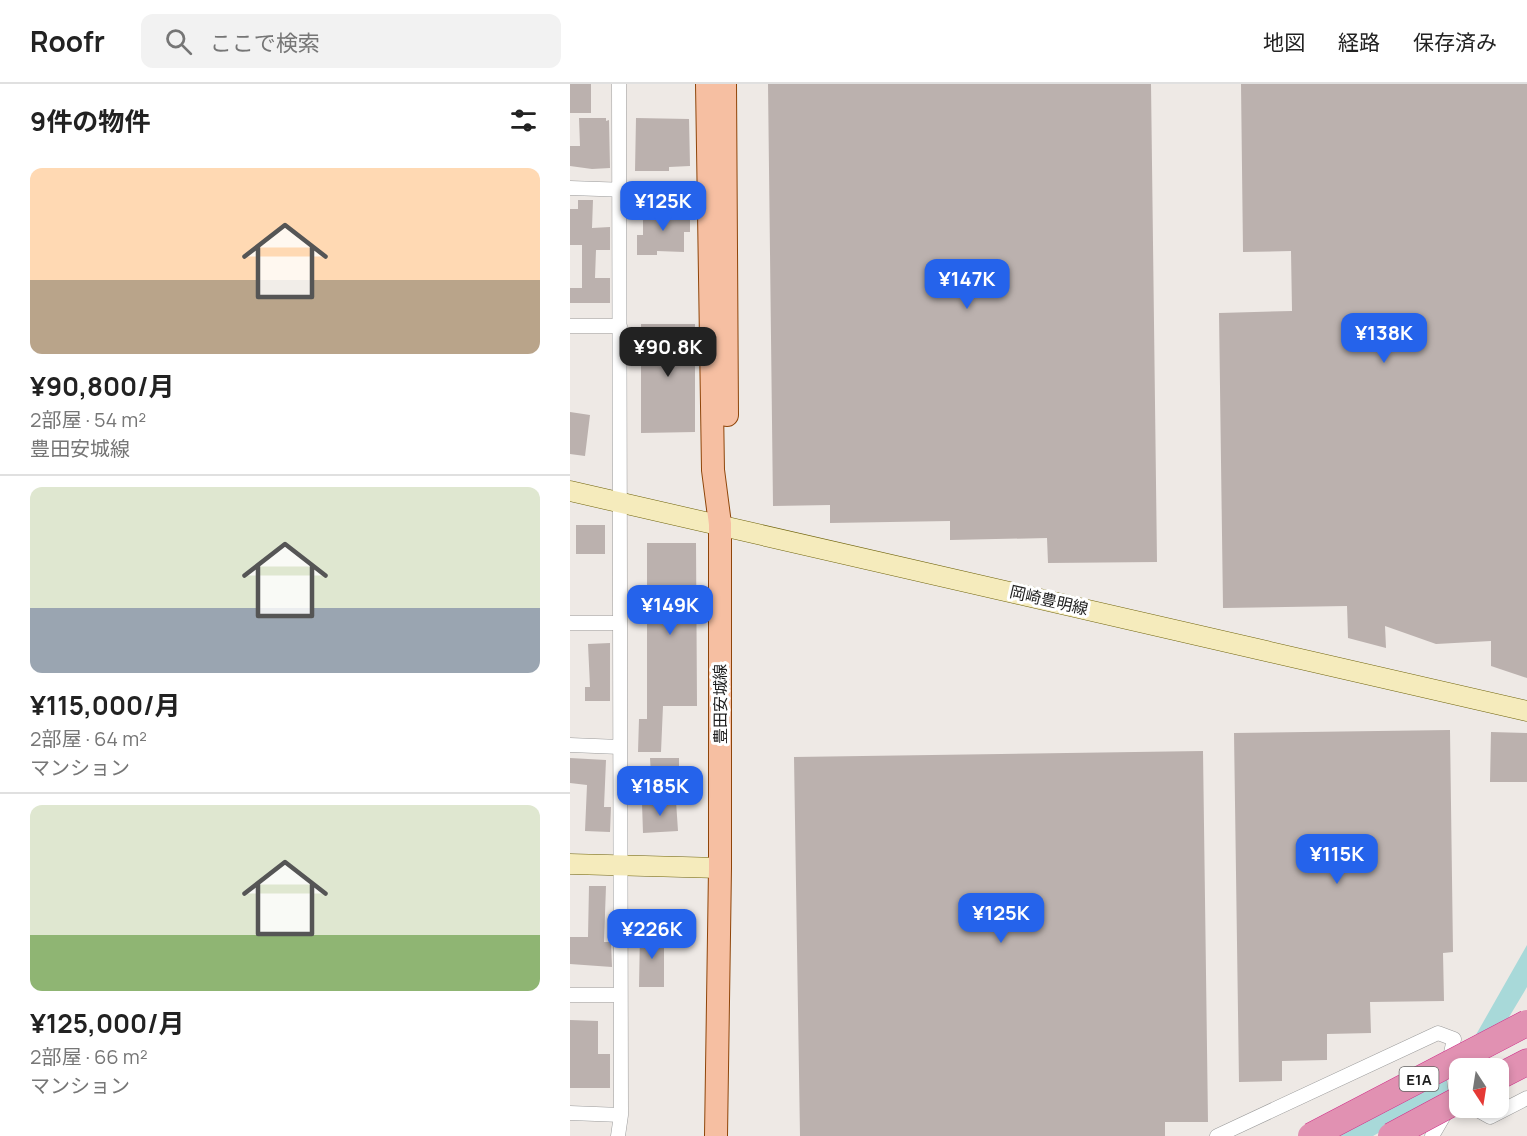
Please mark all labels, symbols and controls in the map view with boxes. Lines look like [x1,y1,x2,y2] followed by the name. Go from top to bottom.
[141,14,561,68] search box
[30,22,105,60] text: Roofr
[162,25,195,58] icon: search
[210,28,320,58] text: ここで検索
[1263,28,1305,56] text: 地図
[1338,28,1380,56] text: 経路
[1413,28,1497,56] text: 保存済み
[30,103,150,139] text: 9件の物件
[507,104,540,137] icon: filters
[621,181,705,232] pin: ¥125K
[634,187,692,214] text: ¥125K
[231,207,339,315] icon: home
[925,259,1009,310] pin: ¥147K
[939,265,995,292] text: ¥147K
[1342,313,1426,364] pin: ¥138K
[1355,319,1413,346] text: ¥138K
[619,327,717,378] pin: ¥90.8K
[633,333,703,360] text: ¥90.8K
[30,368,174,404] text: ¥90,800/月
[30,406,146,433] text: 2部屋 · 54 m²
[30,435,130,462] text: 豊田安城線
[231,526,339,634] icon: home
[1008,580,1090,620] street label: 岡崎豊明線
[628,585,712,636] pin: ¥149K
[641,591,699,618] text: ¥149K
[709,664,731,744] street label: 豊田安城線
[30,687,180,723] text: ¥115,000/月
[30,725,147,752] text: 2部屋 · 64 m²
[30,754,130,781] text: マンション
[618,766,702,817] pin: ¥185K
[631,772,689,799] text: ¥185K
[1295,834,1379,885] pin: ¥115K
[1310,840,1364,867] text: ¥115K
[231,844,339,952] icon: home
[959,893,1043,944] pin: ¥125K
[972,899,1030,926] text: ¥125K
[610,909,694,960] pin: ¥226K
[621,915,683,942] text: ¥226K
[30,1005,184,1041] text: ¥125,000/月
[30,1043,148,1070] text: 2部屋 · 66 m²
[1449,1058,1509,1118] north arrow
[1449,1058,1509,1118] map controls
[1400,1067,1438,1091] road number: E1A
[30,1072,130,1099] text: マンション

